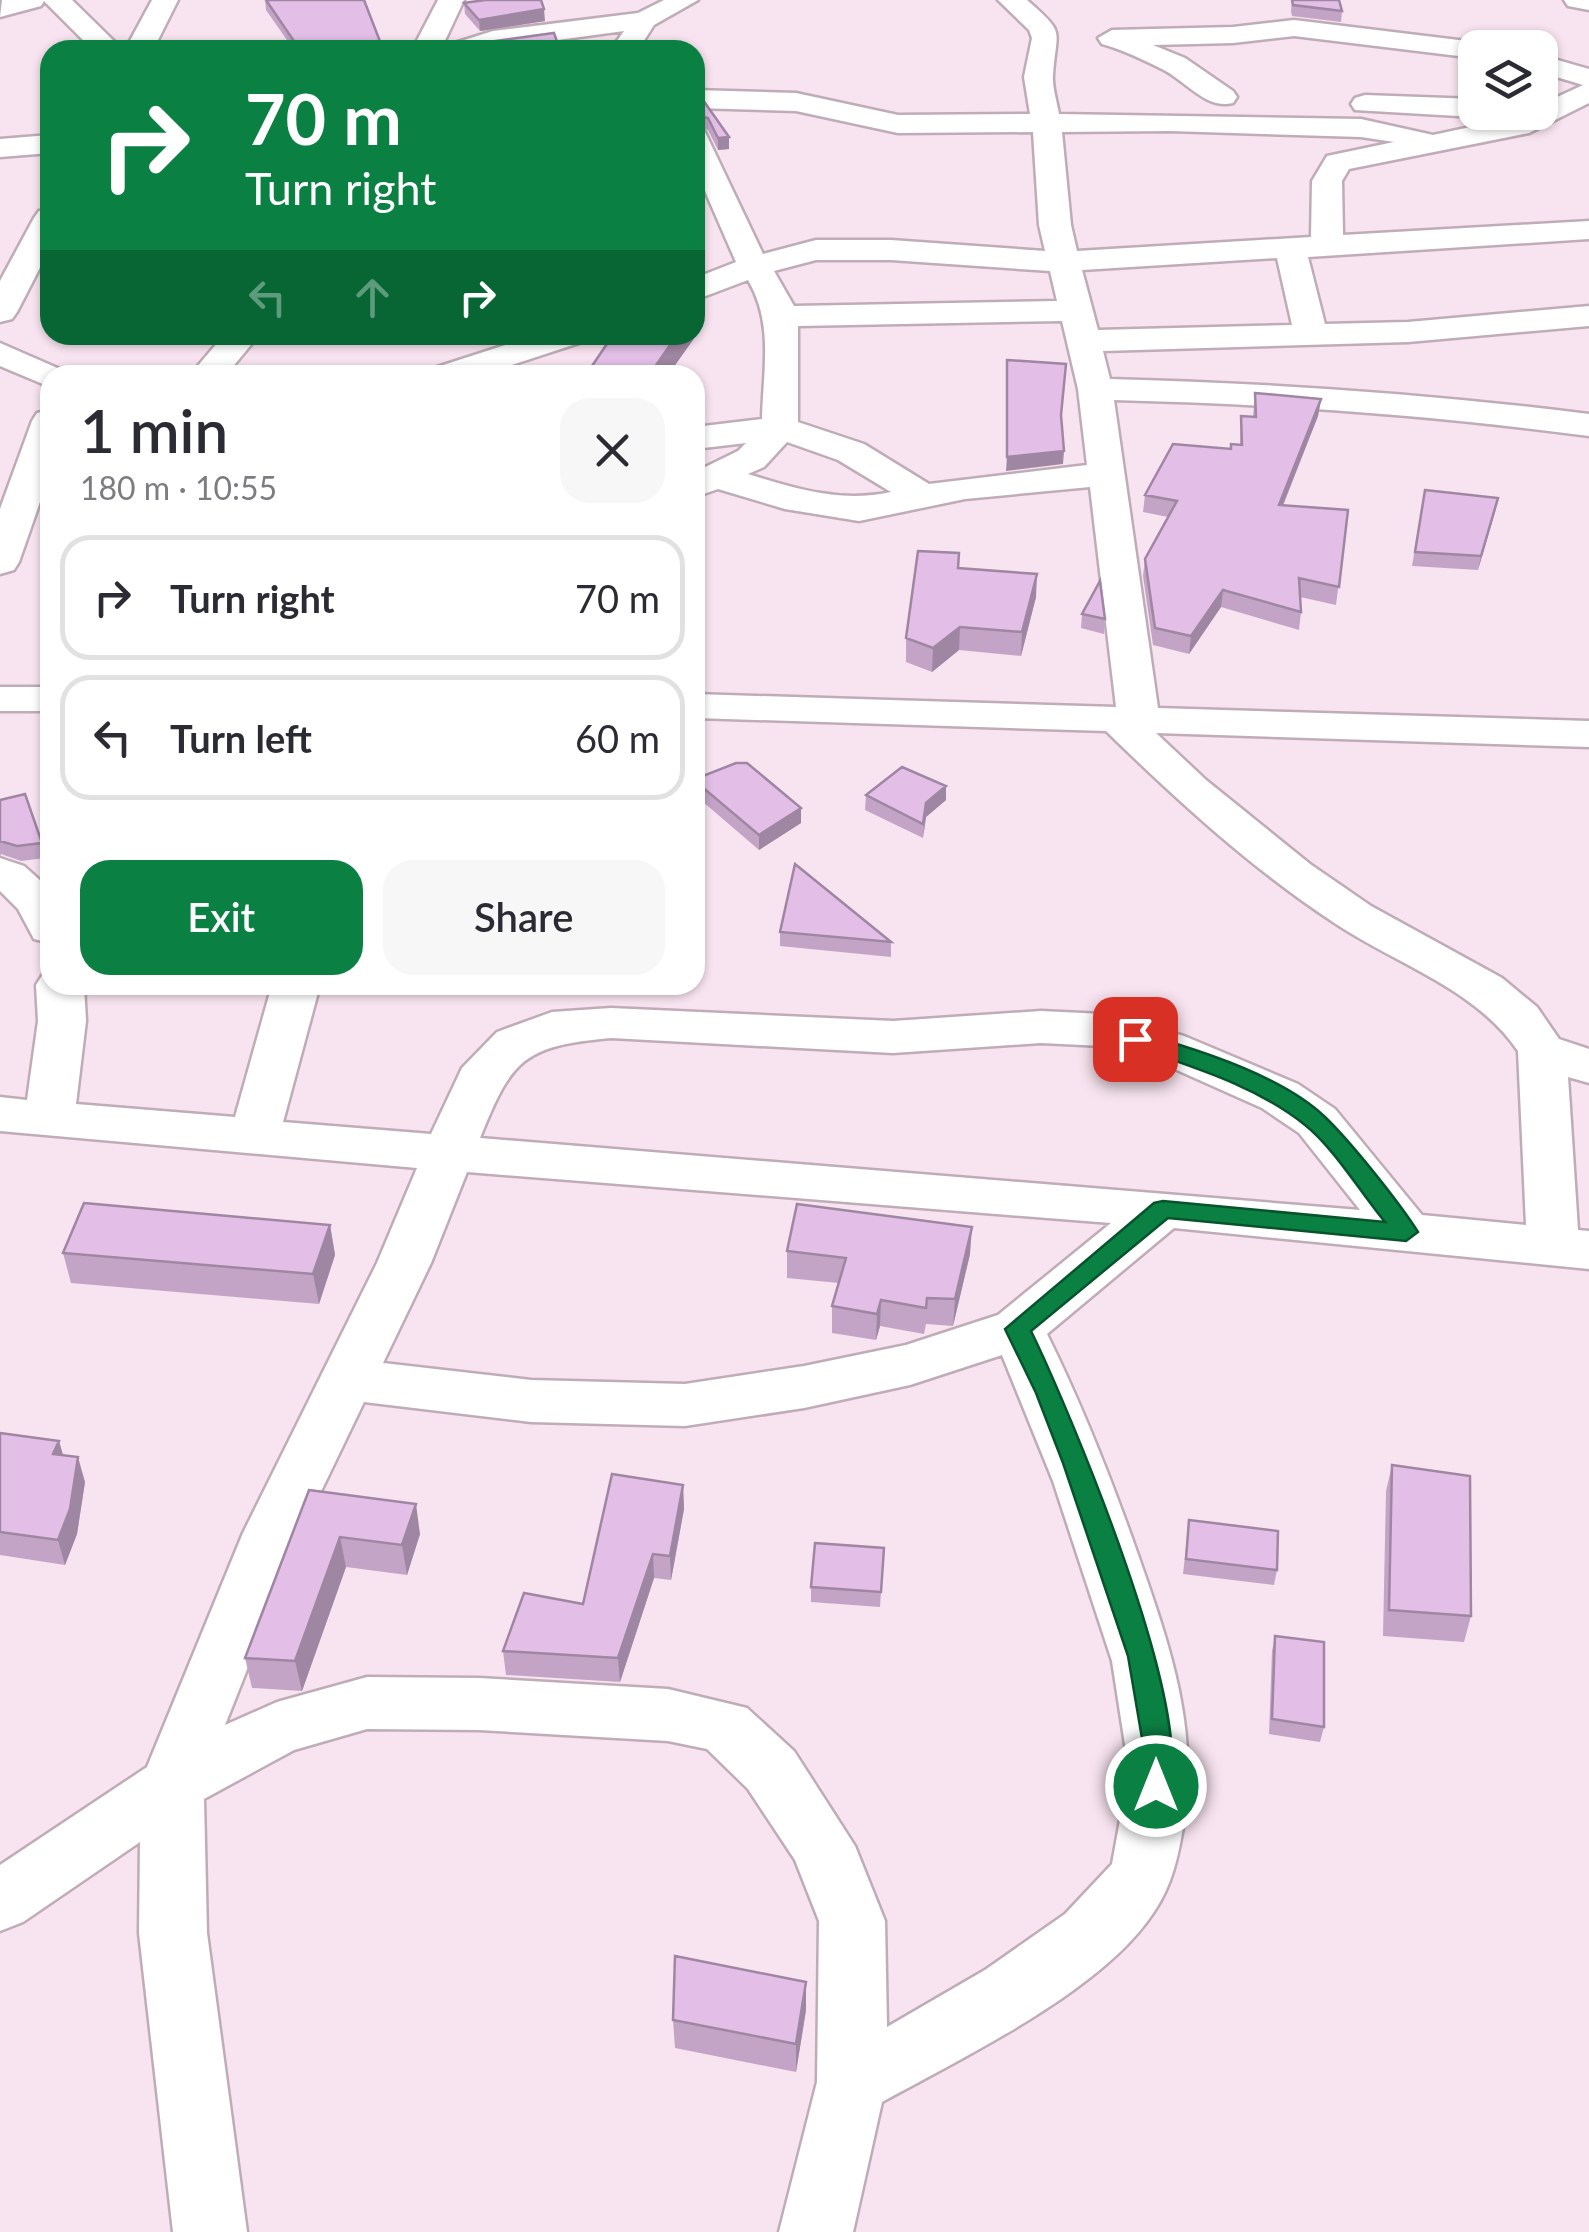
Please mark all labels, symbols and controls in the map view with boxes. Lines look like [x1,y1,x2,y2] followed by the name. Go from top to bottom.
[1458,30,1558,130] map controls
[1458,30,1558,130] button: layers
[245,76,402,160] text: 70 m
[80,80,210,210] icon: right
[245,161,436,215] text: Turn right
[240,270,295,325] icon: left
[345,270,400,325] icon: ahead
[450,270,505,325] icon: right
[80,394,228,466] text: 1 min
[560,398,665,503] button: close
[80,468,277,507] text: 180 m · 10:55
[85,570,140,625] icon: right
[170,575,335,621] text: Turn right
[575,575,660,621] text: 70 m
[85,710,140,765] icon: left
[170,715,312,761] text: Turn left
[575,715,660,761] text: 60 m
[80,860,363,975] button: Exit
[383,860,665,975] button: Share
[1093,997,1178,1082] pin
[1108,1012,1163,1067] icon: arrive
[1104,1734,1208,1838] position arrow

